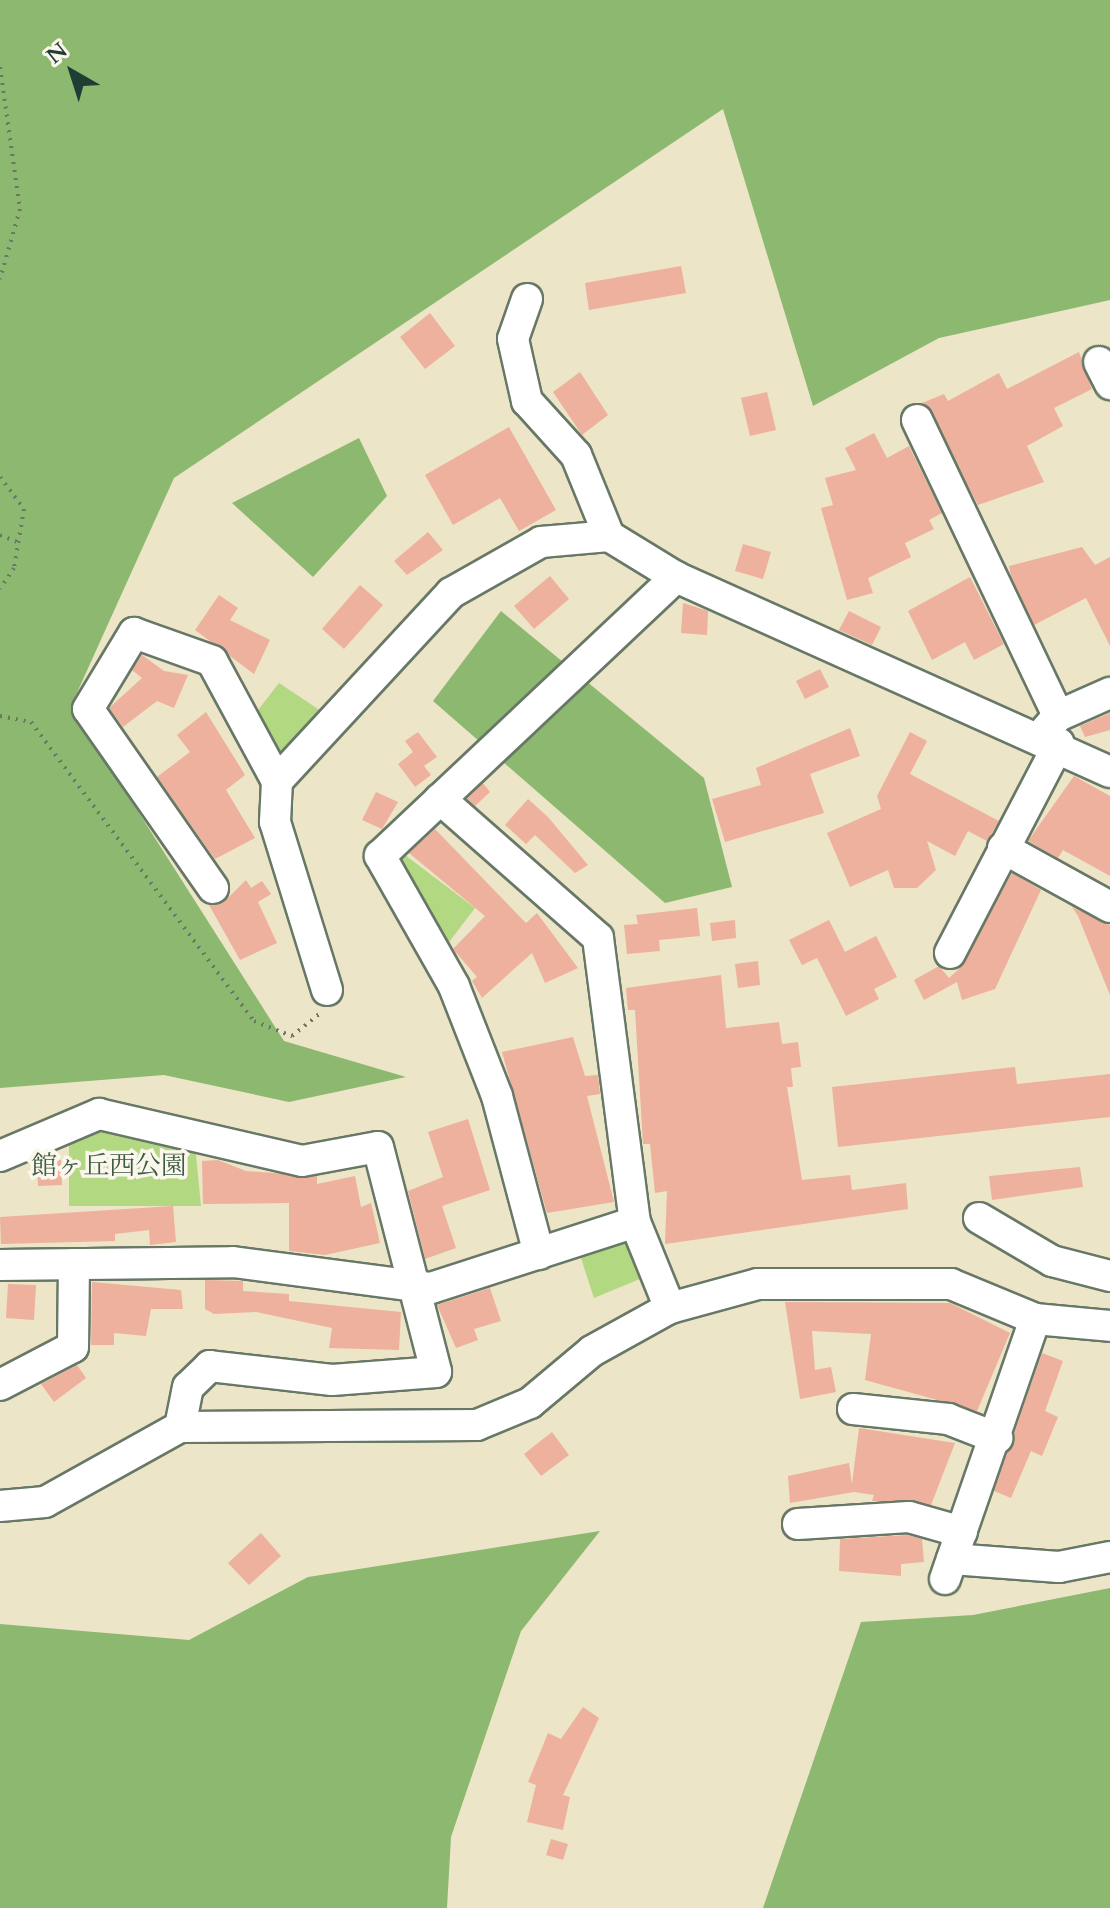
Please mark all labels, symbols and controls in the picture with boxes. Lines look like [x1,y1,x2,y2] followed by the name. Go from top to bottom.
[32,32,112,112] north arrow
[40,36,74,71] text: N
[31,1150,187,1182] park label: 館ヶ丘西公園

